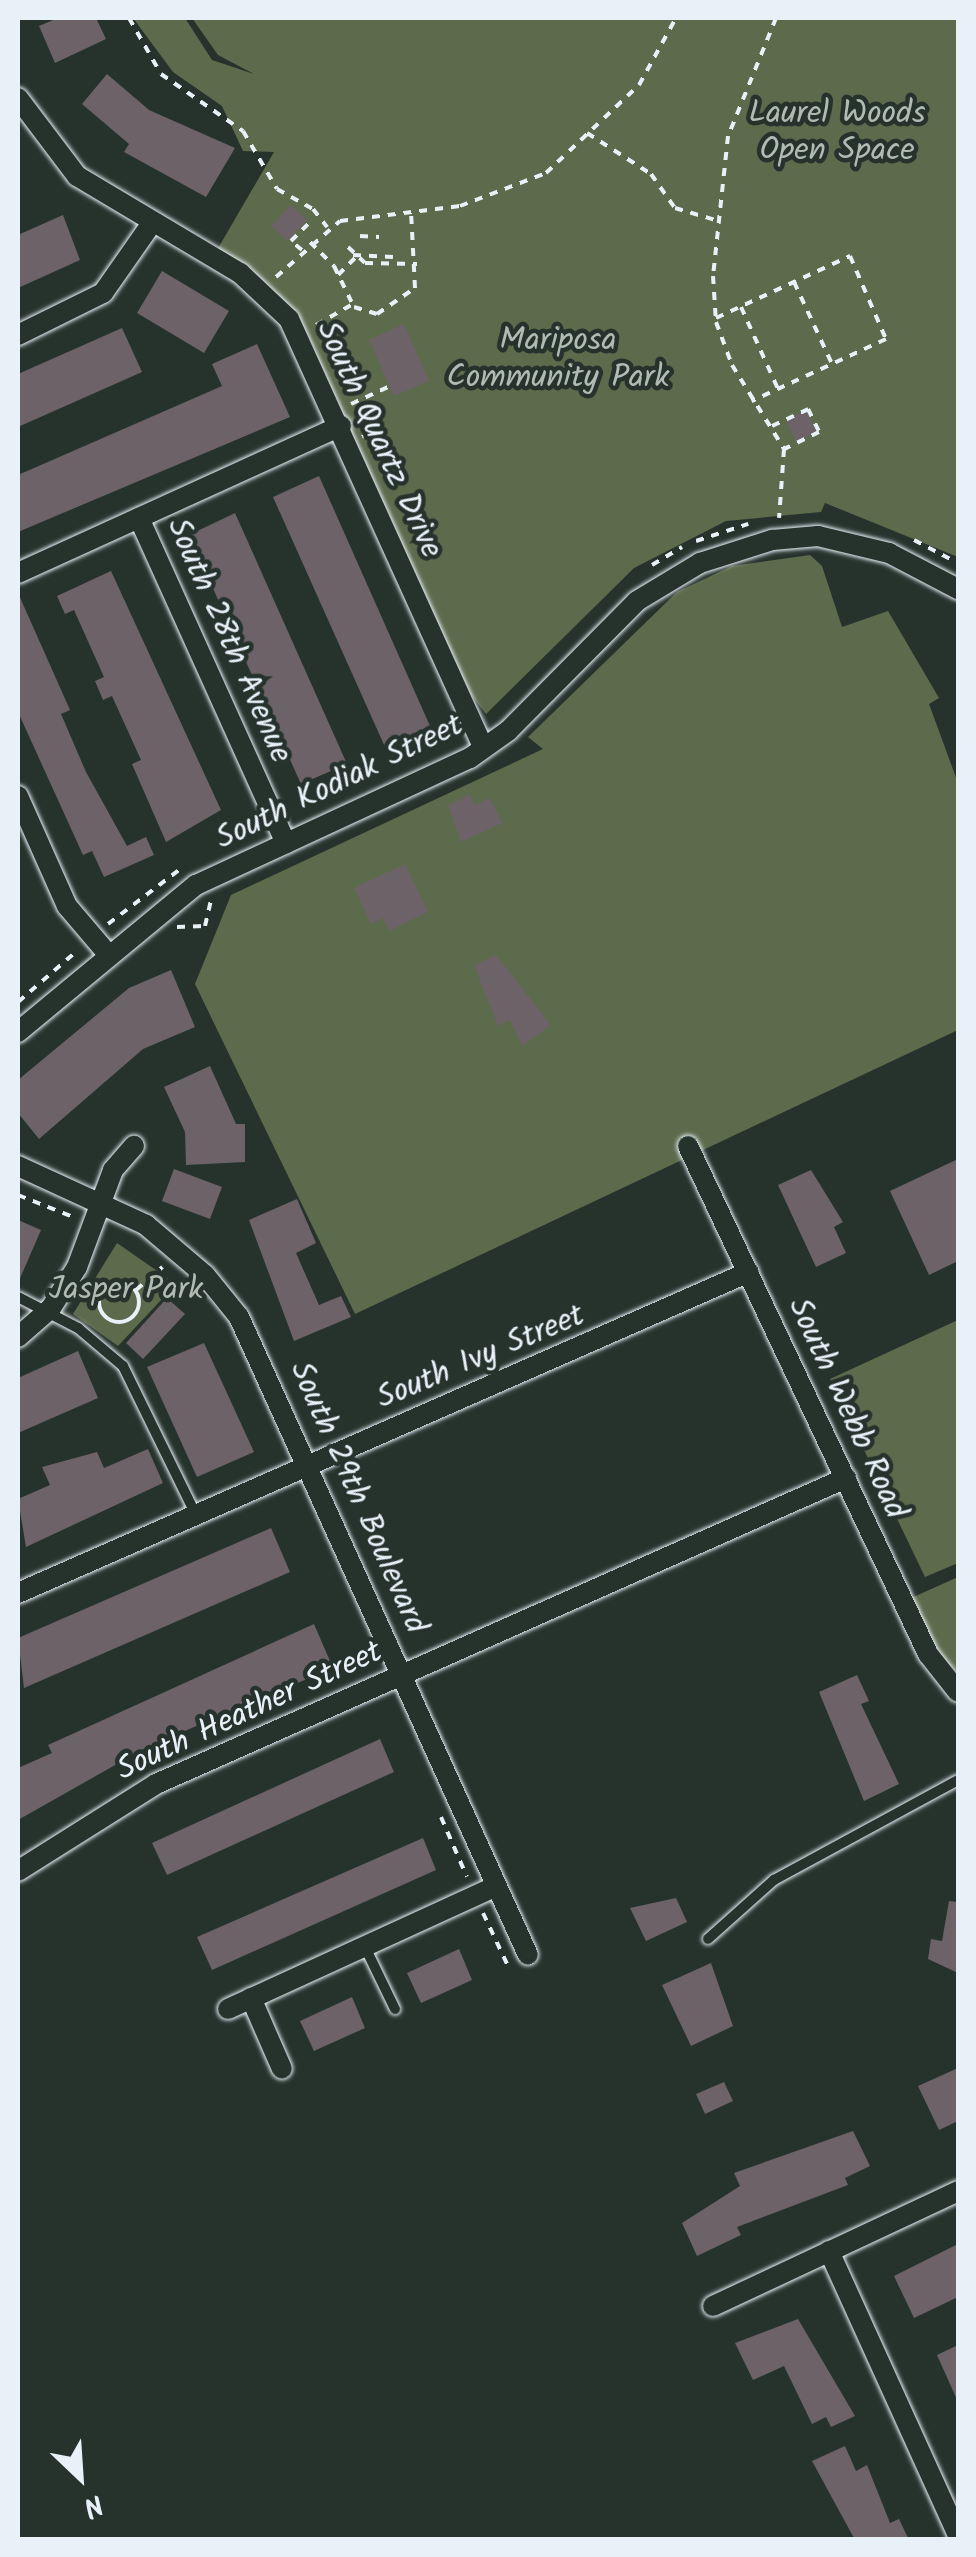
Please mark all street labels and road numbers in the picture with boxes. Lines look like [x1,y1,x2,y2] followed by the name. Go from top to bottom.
[306,316,450,564] street label: South Quartz Drive
[157,513,299,769] street label: South 28th Avenue
[210,707,470,859] street label: South Kodiak Street
[778,1292,914,1526] street label: South Webb Road
[371,1297,591,1419] street label: South Ivy Street
[280,1356,434,1640] street label: South 29th Boulevard
[111,1634,389,1790] street label: South Heather Street

